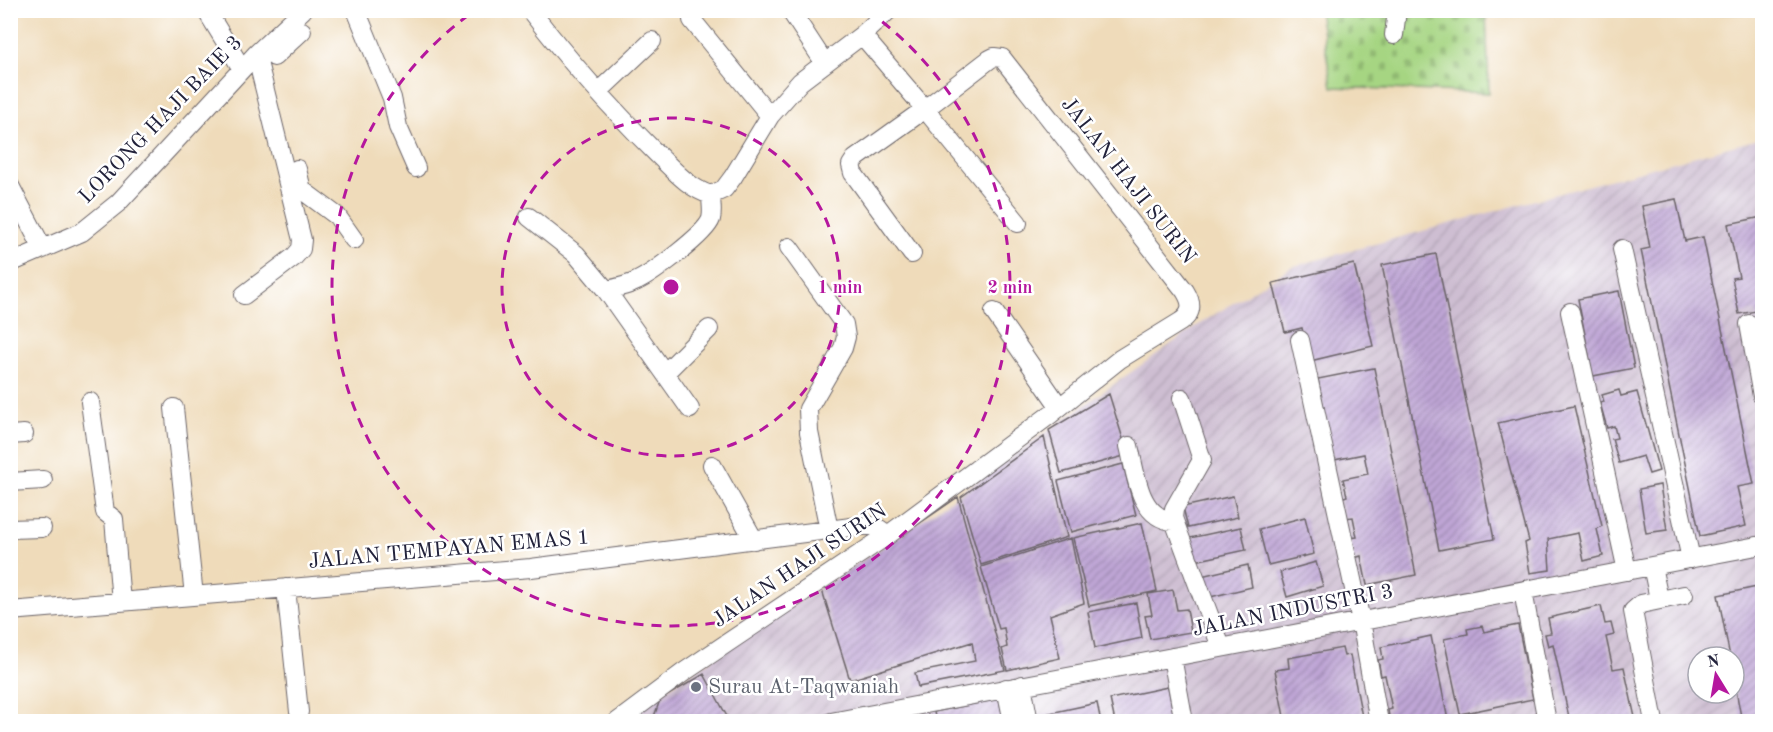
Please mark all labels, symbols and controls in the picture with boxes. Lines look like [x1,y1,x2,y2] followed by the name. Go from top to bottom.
[76,32,246,208] street label: LORONG HAJI BAIE 3
[1057,94,1199,268] street label: JALAN HAJI SURIN
[661,277,681,297] centre of rings
[817,279,863,297] text: 1 min
[987,279,1033,297] text: 2 min
[709,500,891,632] street label: JALAN HAJI SURIN
[308,527,590,573] street label: JALAN TEMPAYAN EMAS 1
[1191,581,1395,641] street label: JALAN INDUSTRI 3
[1686,645,1746,705] north arrow
[1706,653,1722,671] text: N
[708,677,899,698] place label: Surau At-Taqwaniah
[689,680,703,694] marker: Surau At-Taqwaniah

